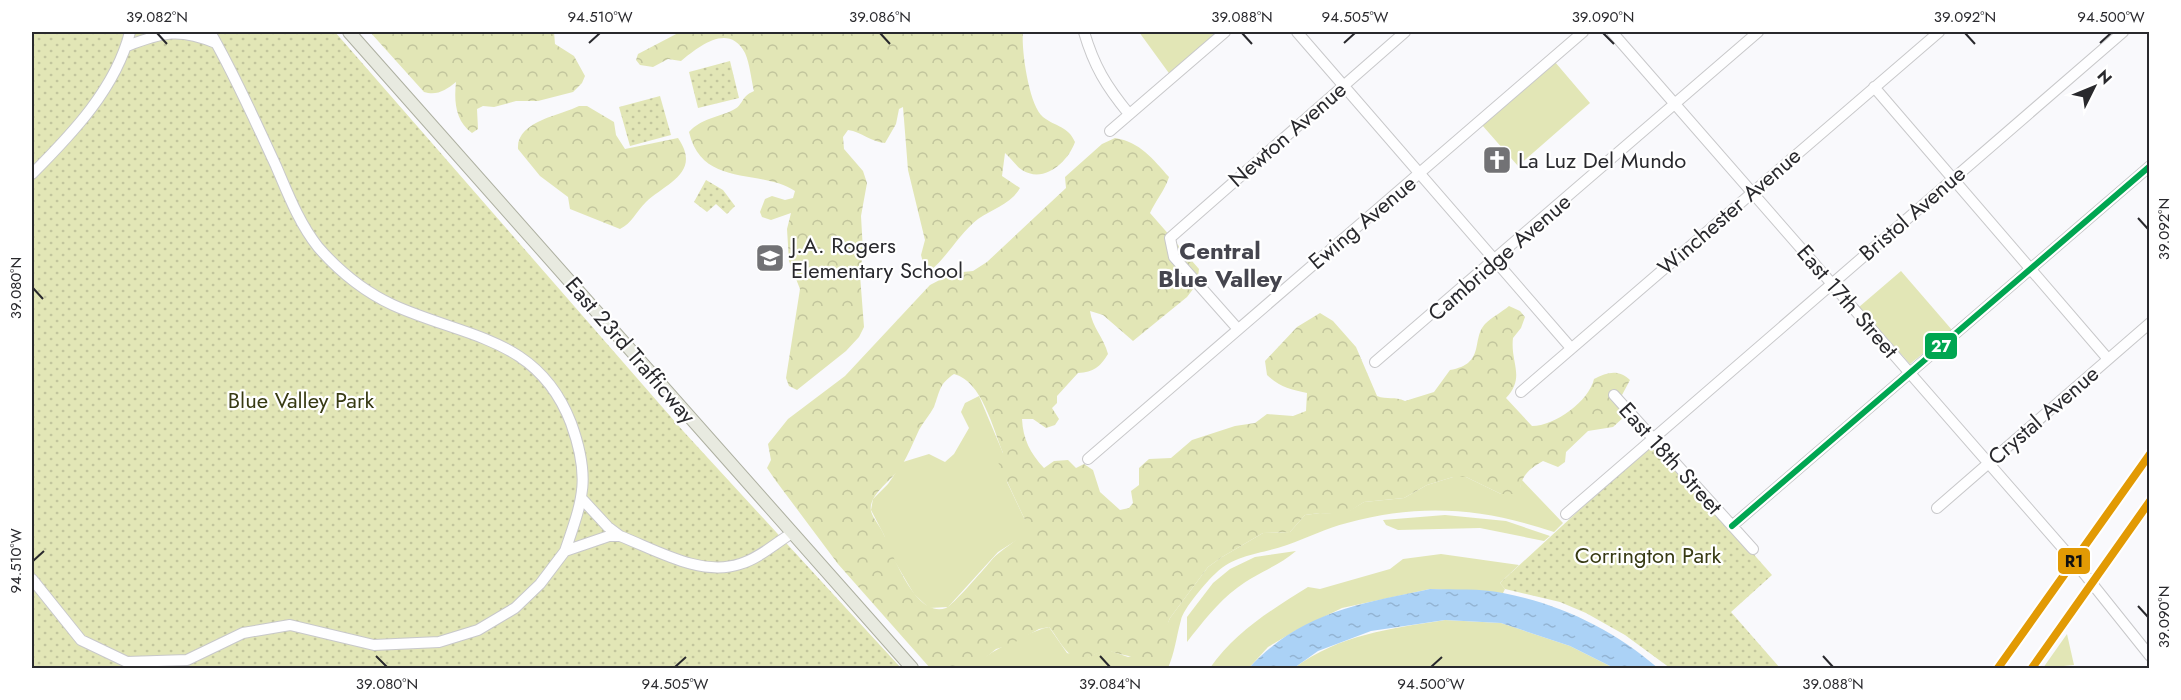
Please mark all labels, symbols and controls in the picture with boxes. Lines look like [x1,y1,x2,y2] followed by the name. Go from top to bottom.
[126,6,188,28] text: 39.082°N
[567,6,633,28] text: 94.510°W
[849,6,911,28] text: 39.086°N
[1211,6,1273,28] text: 39.088°N
[1322,6,1389,28] text: 94.505°W
[1572,6,1634,28] text: 39.090°N
[1934,6,1996,28] text: 39.092°N
[2077,6,2145,28] text: 94.500°W
[2064,57,2124,117] north arrow
[2092,65,2117,90] text: N
[1221,74,1353,194] street label: Newton Avenue
[1650,140,1808,282] street label: Winchester Avenue
[1481,144,1513,176] church icon: La Luz Del Mundo
[1518,144,1686,176] place label: La Luz Del Mundo
[1852,158,1972,268] street label: Bristol Avenue
[1301,167,1423,277] street label: Ewing Avenue
[1421,186,1577,328] street label: Cambridge Avenue
[2153,198,2175,260] text: 39.092°N
[788,229,963,286] place label: J.A. Rogers Elementary School
[1158,233,1283,296] district label: Central Blue Valley
[1790,237,1907,365] street label: East 17th Street
[754,242,786,274] school or university icon: J.A. Rogers Elementary School
[5,257,27,319] text: 39.080°N
[558,270,704,431] street label: East 23rd Trafficway
[1924,332,1958,360] line badge: 27
[1931,335,1951,358] text: 27
[1980,358,2106,472] street label: Crystal Avenue
[228,384,374,416] park label: Blue Valley Park
[1612,395,1731,522] street label: East 18th Street
[5,528,27,594] text: 94.510°W
[1575,539,1722,571] park label: Corrington Park
[2057,547,2091,575] line badge: R1
[2065,550,2083,573] text: R1
[2153,586,2175,648] text: 39.090°N
[356,673,418,695] text: 39.080°N
[642,673,709,695] text: 94.505°W
[1079,673,1141,695] text: 39.084°N
[1397,673,1465,695] text: 94.500°W
[1802,673,1864,695] text: 39.088°N

